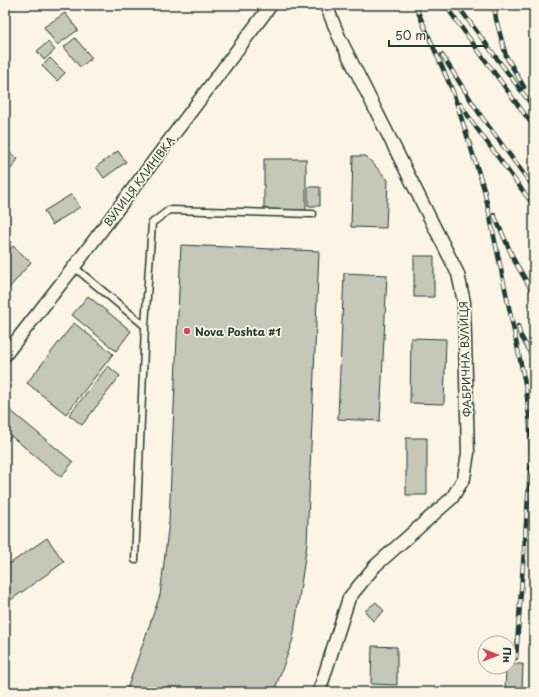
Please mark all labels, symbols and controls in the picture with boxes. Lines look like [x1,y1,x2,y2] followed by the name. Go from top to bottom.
[389,22,485,48] scale bar
[395,26,426,44] text: 50 m
[99,132,179,230] street label: ВУЛИЦЯ КЛИНІВКА
[454,301,476,417] street label: ФАБРИЧНА ВУЛИЦЯ
[195,323,281,340] place label: Nova Poshta #1
[182,326,192,336] marker: Nova Poshta #1
[477,635,517,675] north arrow
[499,647,516,663] text: Пн

